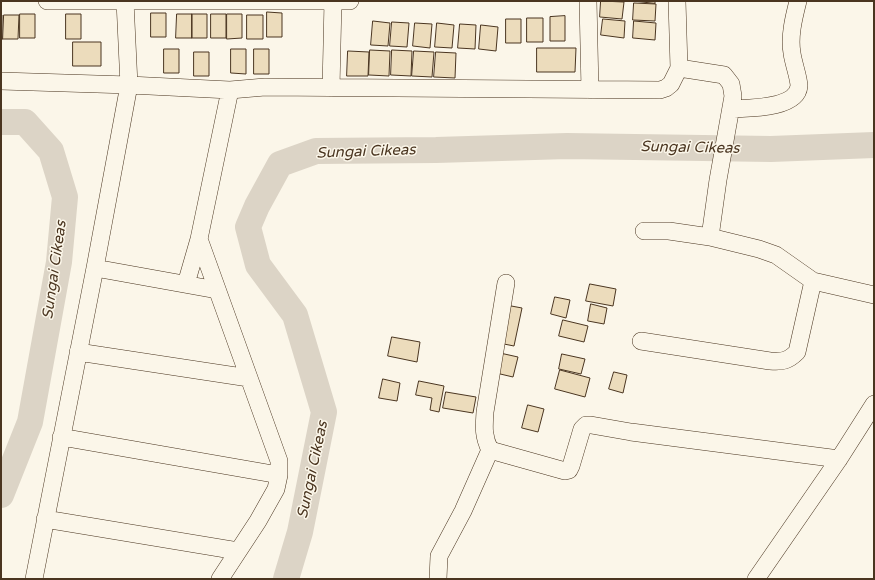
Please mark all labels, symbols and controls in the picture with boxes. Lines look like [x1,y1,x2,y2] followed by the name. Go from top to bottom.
[640,138,740,158] water label: Sungai Cikeas
[316,141,416,163] water label: Sungai Cikeas
[39,220,71,320] water label: Sungai Cikeas
[294,420,332,520] water label: Sungai Cikeas

